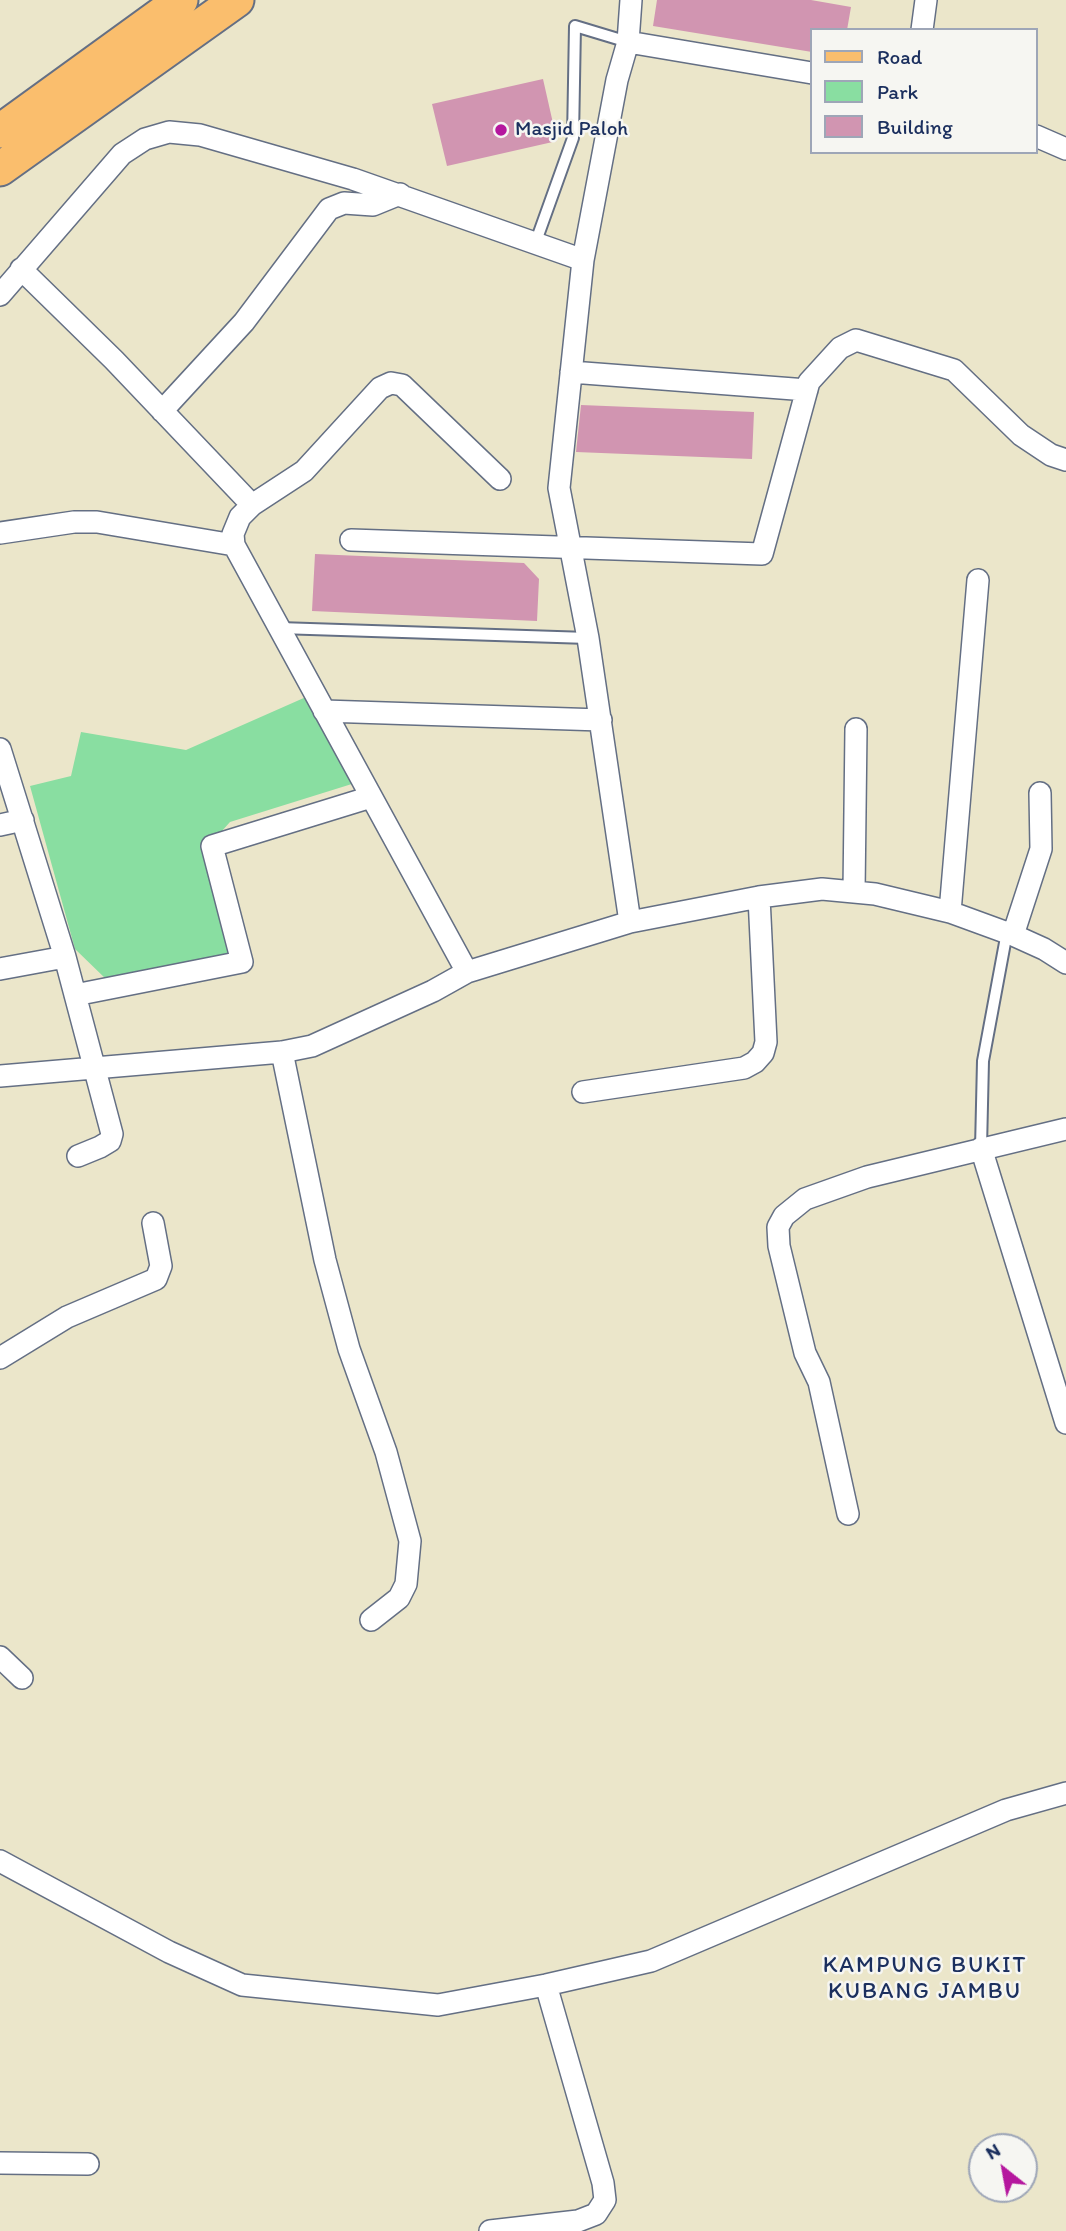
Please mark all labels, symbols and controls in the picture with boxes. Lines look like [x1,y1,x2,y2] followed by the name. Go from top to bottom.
[810,28,1038,154] legend
[877,44,922,69] text: Road
[877,79,918,104] text: Park
[877,114,953,139] text: Building
[515,117,628,143] place label: Masjid Paloh
[493,122,509,138] marker: Masjid Paloh
[825,1952,1025,2006] district label: KAMPUNG BUKIT KUBANG JAMBU
[968,2133,1038,2203] north arrow
[982,2138,1004,2164] text: N

